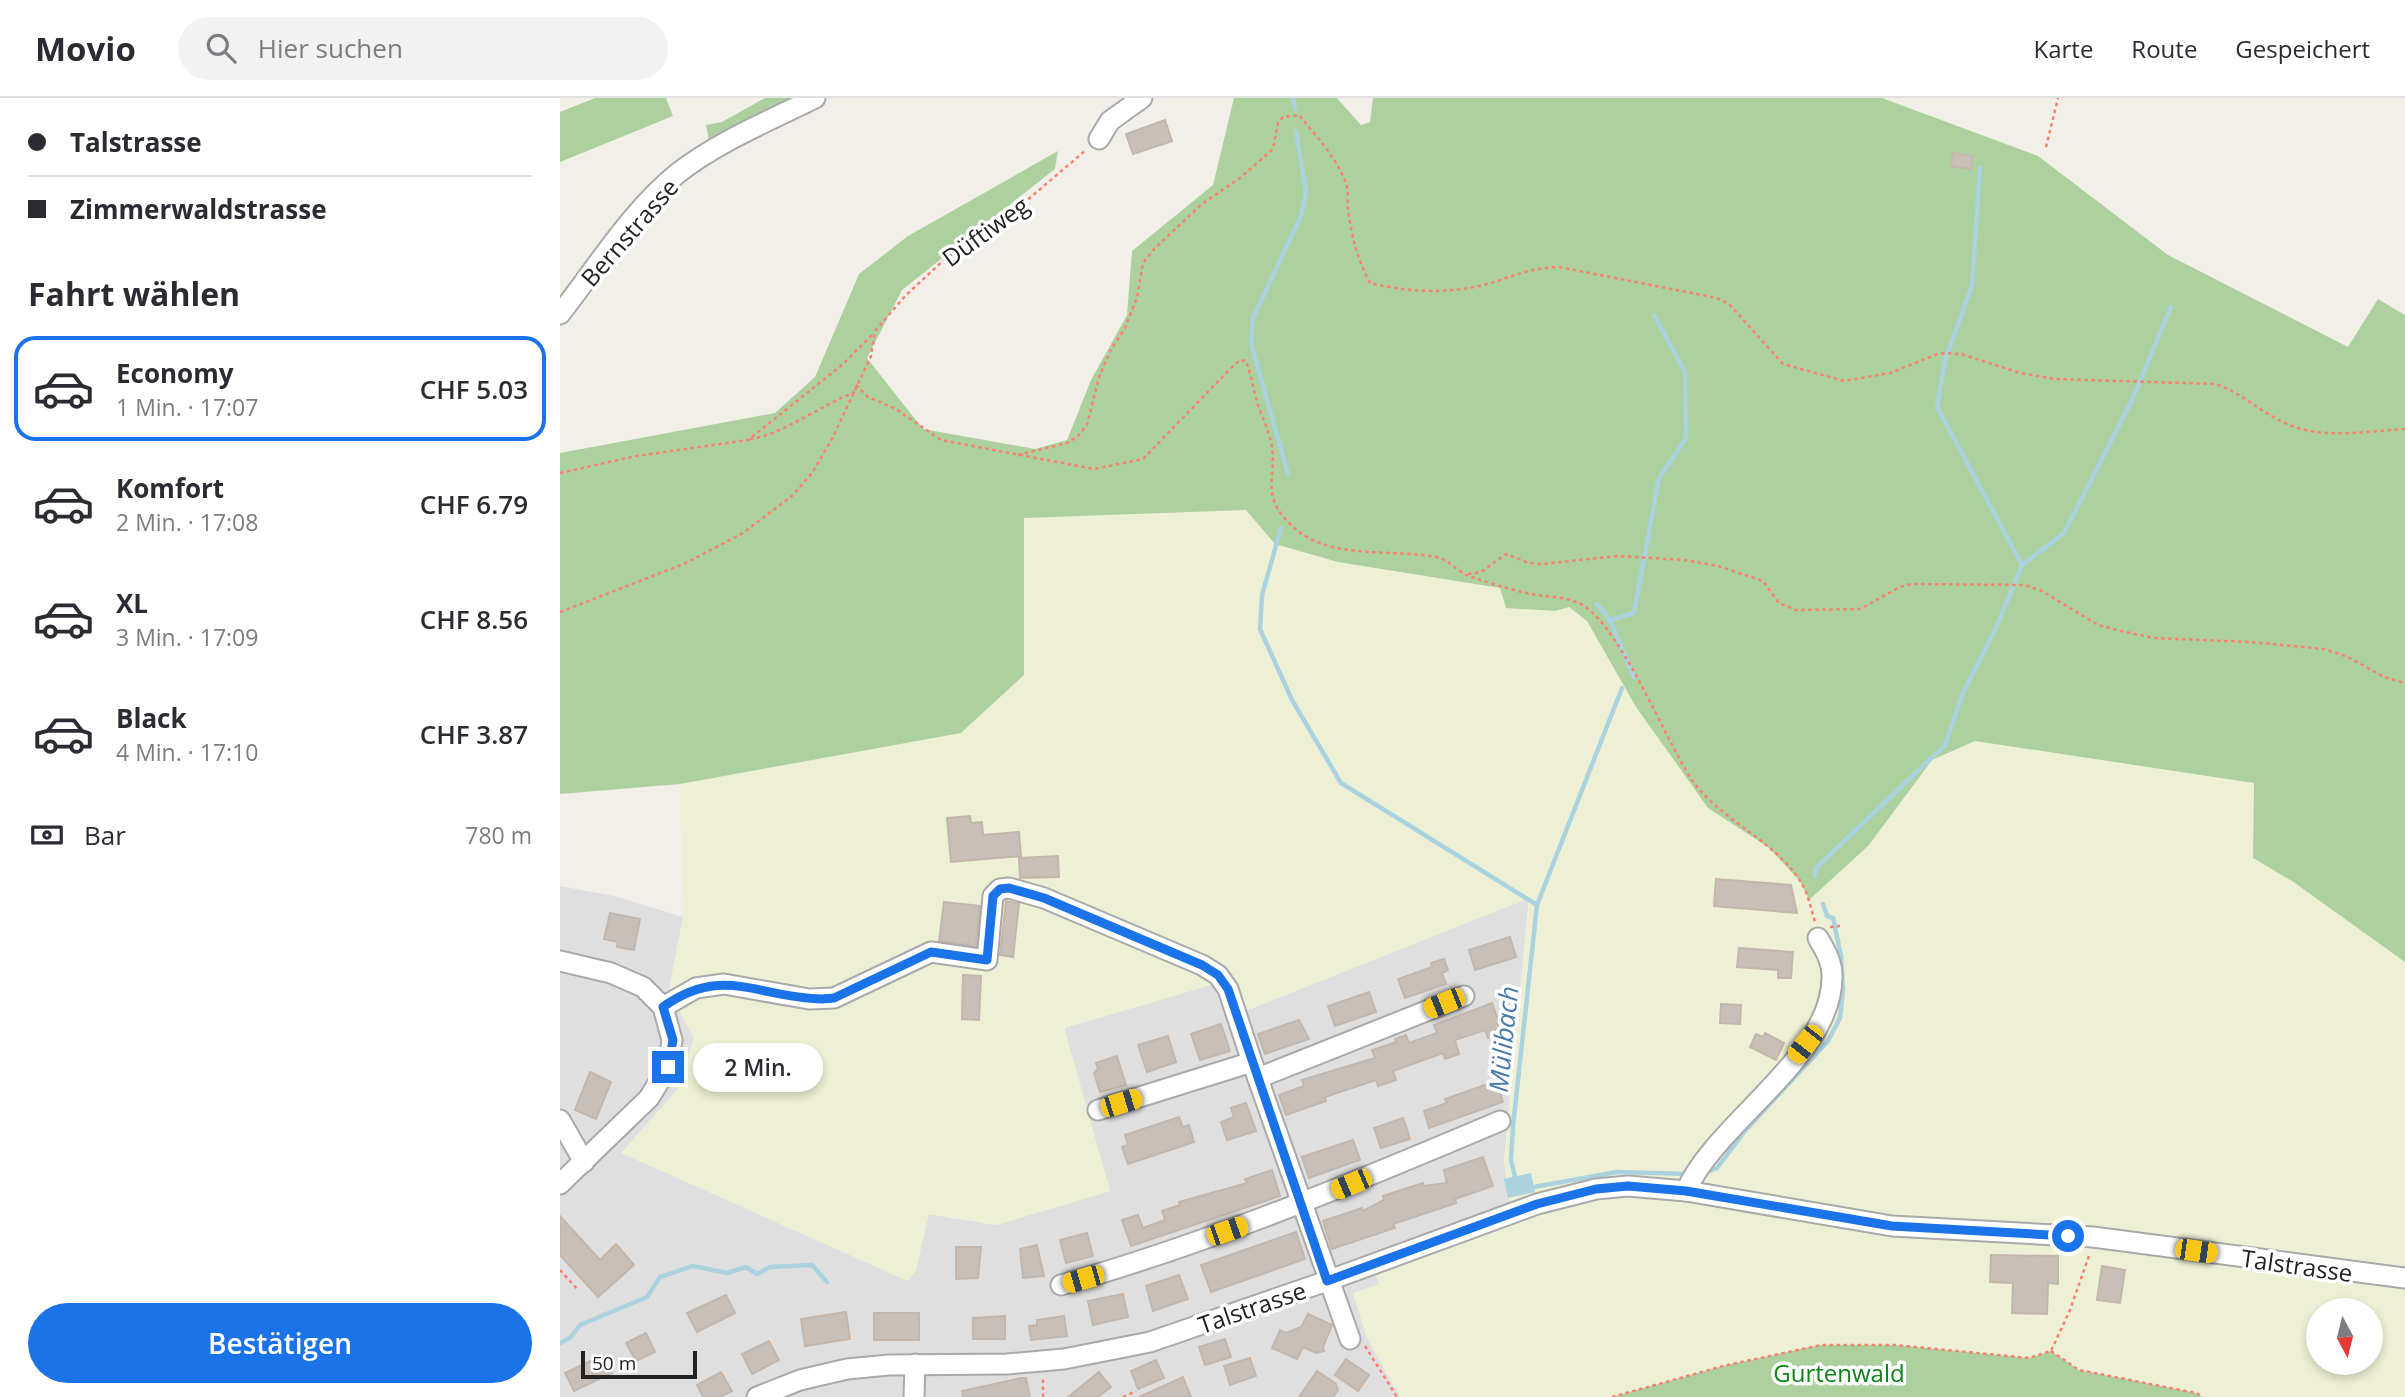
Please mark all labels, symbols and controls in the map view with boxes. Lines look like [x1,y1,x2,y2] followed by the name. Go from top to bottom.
[178,17,668,80] search box
[35,26,136,71] text: Movio
[202,29,240,67] icon: search
[258,30,403,66] text: Hier suchen
[2033,32,2093,65] text: Karte
[2131,32,2197,65] text: Route
[2235,32,2370,65] text: Gespeichert
[70,124,202,160] text: Talstrasse
[573,171,685,293] street label: Bernstrasse
[935,188,1035,274] street label: Düftiweg
[70,191,327,227] text: Zimmerwaldstrasse
[28,272,240,315] text: Fahrt wählen
[116,355,234,391] text: Economy
[32,357,95,420] icon: car
[420,371,528,407] text: CHF 5.03
[116,391,258,423] text: 1 Min. · 17:07
[116,470,224,506] text: Komfort
[32,472,95,535] icon: car
[420,486,528,522] text: CHF 6.79
[116,506,258,538] text: 2 Min. · 17:08
[116,585,148,621] text: XL
[32,587,95,650] icon: car
[420,601,528,637] text: CHF 8.56
[116,621,258,653] text: 3 Min. · 17:09
[116,700,187,736] text: Black
[32,702,95,765] icon: car
[420,716,528,752] text: CHF 3.87
[116,736,258,768] text: 4 Min. · 17:10
[28,816,66,854] icon: cash
[84,817,126,853] text: Bar
[465,819,532,851] text: 780 m
[1480,984,1526,1094] water label: Mülibach
[1421,985,1468,1021] car
[1784,1021,1827,1067] car
[692,1042,822,1091] callout: 2 Min.
[652,1051,684,1083] route end
[724,1051,792,1083] text: 2 Min.
[1098,1087,1145,1119] car
[1328,1166,1375,1202] car
[1204,1214,1251,1248] car
[2052,1220,2084,1252] route start
[2174,1238,2219,1264] car
[2239,1241,2355,1289] street label: Talstrasse
[1060,1263,1107,1295] car
[1194,1273,1310,1341] street label: Talstrasse
[2306,1298,2384,1376] north arrow
[2306,1298,2383,1375] map controls
[28,1303,532,1383] button: Bestätigen
[581,1348,696,1380] scale bar
[592,1350,636,1376] text: 50 m
[1773,1356,1905,1389] park label: Gurtenwald

